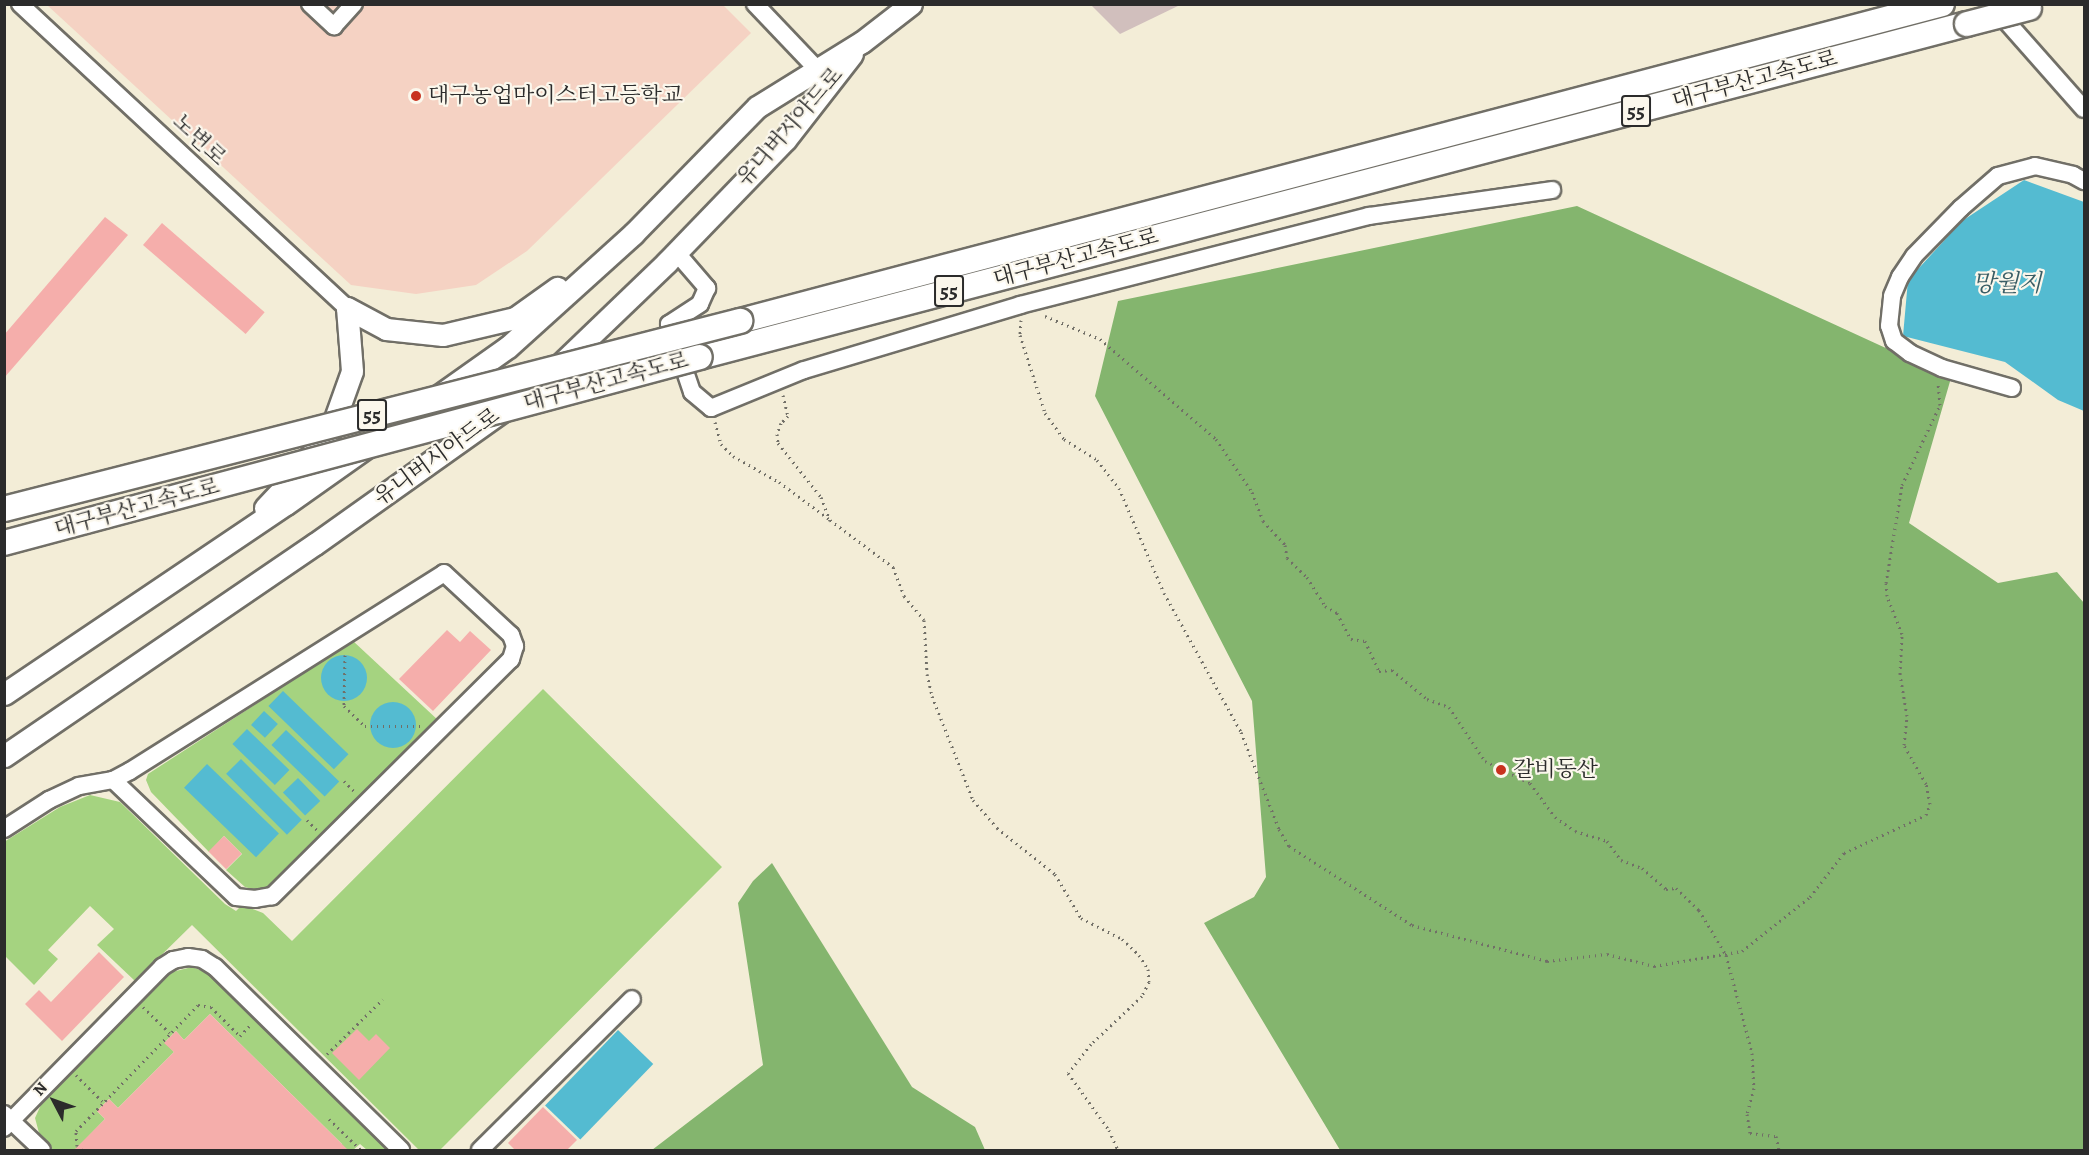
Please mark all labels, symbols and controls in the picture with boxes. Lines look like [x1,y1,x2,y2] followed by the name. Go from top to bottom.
[1669,45,1841,115] street label: 대구부산고속도로
[731,62,849,192] street label: 유니버시아드로
[428,83,683,109] place label: 대구농업마이스터고등학교
[409,89,423,103] marker: 대구농업마이스터고등학교
[1621,93,1651,129] road number: 55
[167,109,231,171] street label: 노변로
[990,223,1162,293] street label: 대구부산고속도로
[1972,270,2042,298] water label: 망월지
[934,273,964,309] road number: 55
[520,347,692,417] street label: 대구부산고속도로
[357,397,387,433] road number: 55
[369,403,505,511] street label: 유니버시아드로
[51,473,223,543] street label: 대구부산고속도로
[1513,757,1598,783] place label: 갈비동산
[1494,763,1508,777] marker: 갈비동산
[24,1071,84,1131] north arrow
[28,1078,53,1101] text: N

